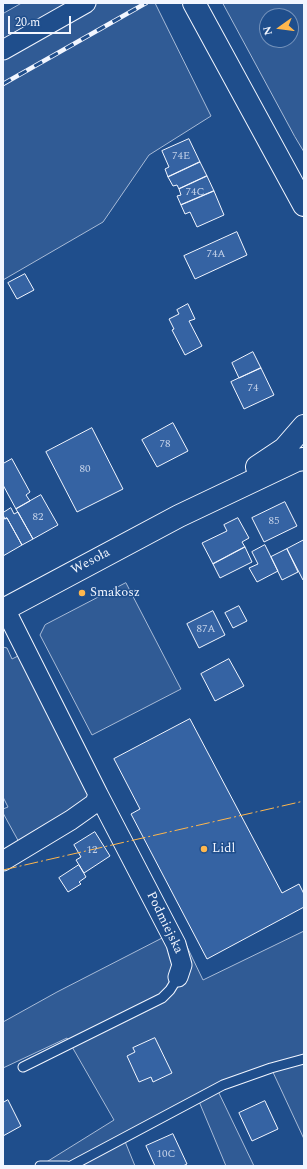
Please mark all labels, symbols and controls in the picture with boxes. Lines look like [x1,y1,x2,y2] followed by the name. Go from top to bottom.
[10,8,73,34] scale bar
[259,8,299,48] north arrow
[15,13,40,32] text: 20 m
[259,24,277,37] text: N
[172,150,190,164] house number: 74E
[186,186,204,200] house number: 74C
[206,248,226,262] house number: 74A
[248,382,258,396] house number: 74
[160,438,170,452] house number: 78
[80,463,90,477] house number: 80
[33,511,43,525] house number: 82
[269,515,279,529] house number: 85
[69,545,113,579] street label: Wesoła
[90,585,140,601] place label: Smakosz
[77,588,87,598] marker: Smakosz
[196,623,216,637] house number: 87A
[212,841,235,857] place label: Lidl
[87,844,97,858] house number: 12
[199,844,209,854] marker: Lidl
[142,889,186,957] street label: Podmiejska
[157,1148,175,1162] house number: 10C

